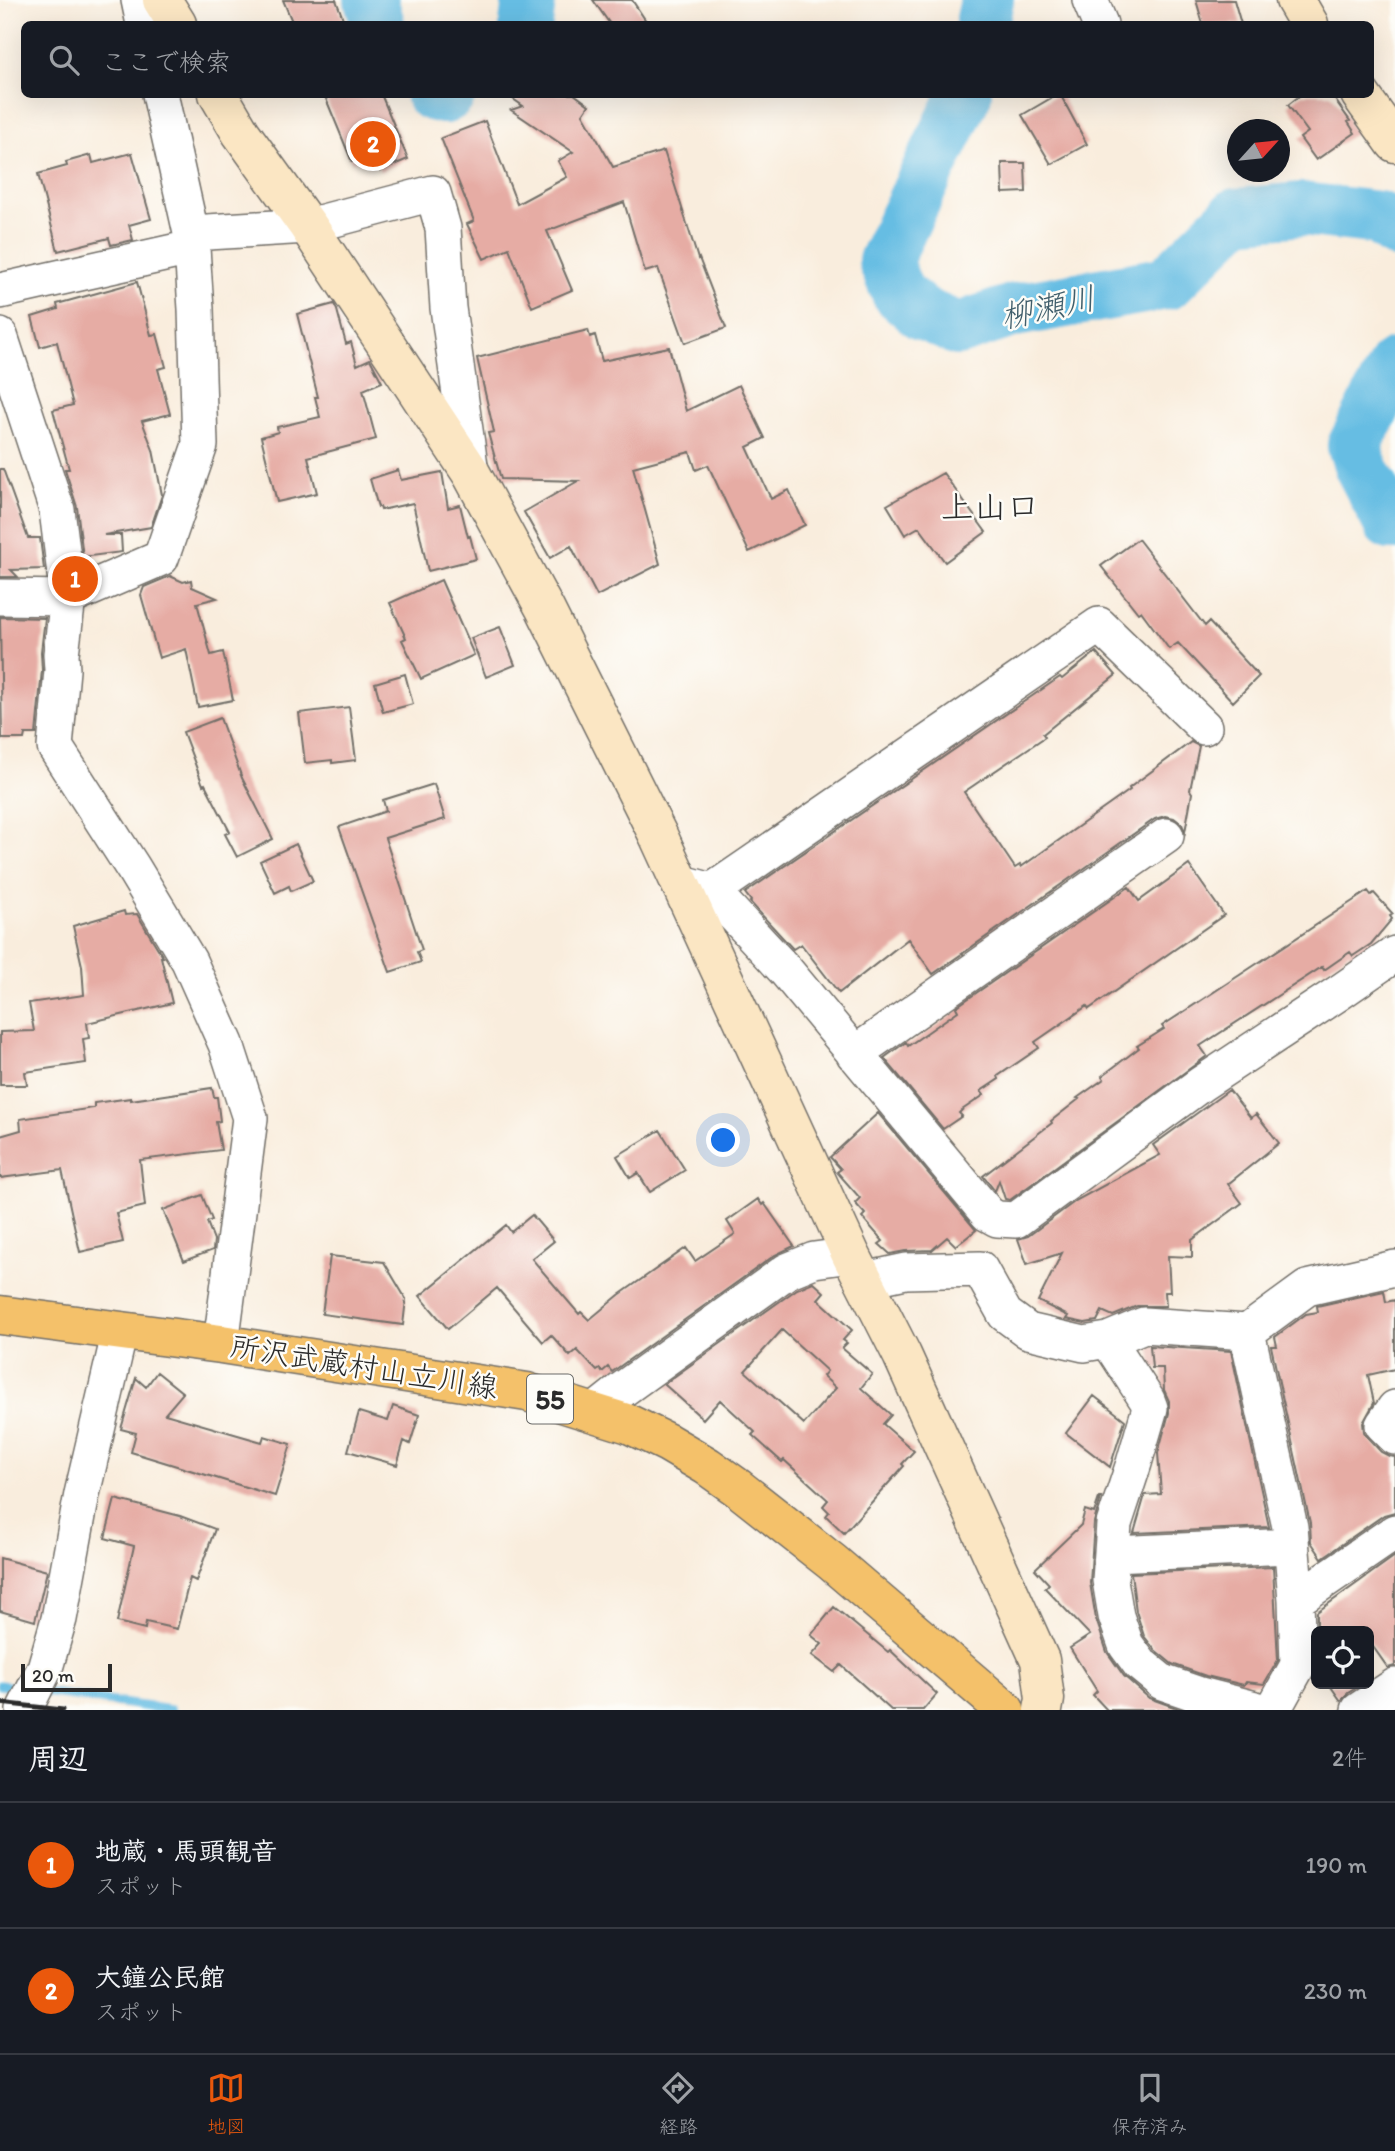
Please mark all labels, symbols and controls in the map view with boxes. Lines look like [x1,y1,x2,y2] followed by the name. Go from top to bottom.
[21,21,1374,98] search box
[45,41,83,79] icon: search
[101,46,231,78] text: ここで検索
[350,118,396,170] pin: 2
[1227,119,1290,182] north arrow
[997,278,1099,336] water label: 柳瀬川
[941,487,1040,526] district label: 上山口
[52,553,98,605] pin: 1
[706,1123,740,1157] your location
[228,1327,500,1406] street label: 所沢武蔵村山立川線
[527,1374,573,1424] road number: 55
[1311,1626,1374,1689] map controls
[1311,1626,1374,1689] button: locate
[21,1661,112,1693] scale bar
[32,1664,74,1687] text: 20 m
[28,1740,88,1777] text: 周辺
[1332,1744,1367,1772] text: 2件
[95,1835,277,1867] text: 地蔵・馬頭観音
[46,1851,56,1879] text: 1
[1306,1851,1367,1879] text: 190 m
[95,1872,187,1900] text: スポット
[95,1961,225,1993] text: 大鐘公民館
[45,1977,57,2005] text: 2
[1304,1977,1367,2005] text: 230 m
[95,1998,187,2026] text: スポット
[207,2069,245,2138] tab: 地図
[659,2069,698,2138] tab: 経路
[1112,2069,1188,2138] tab: 保存済み

